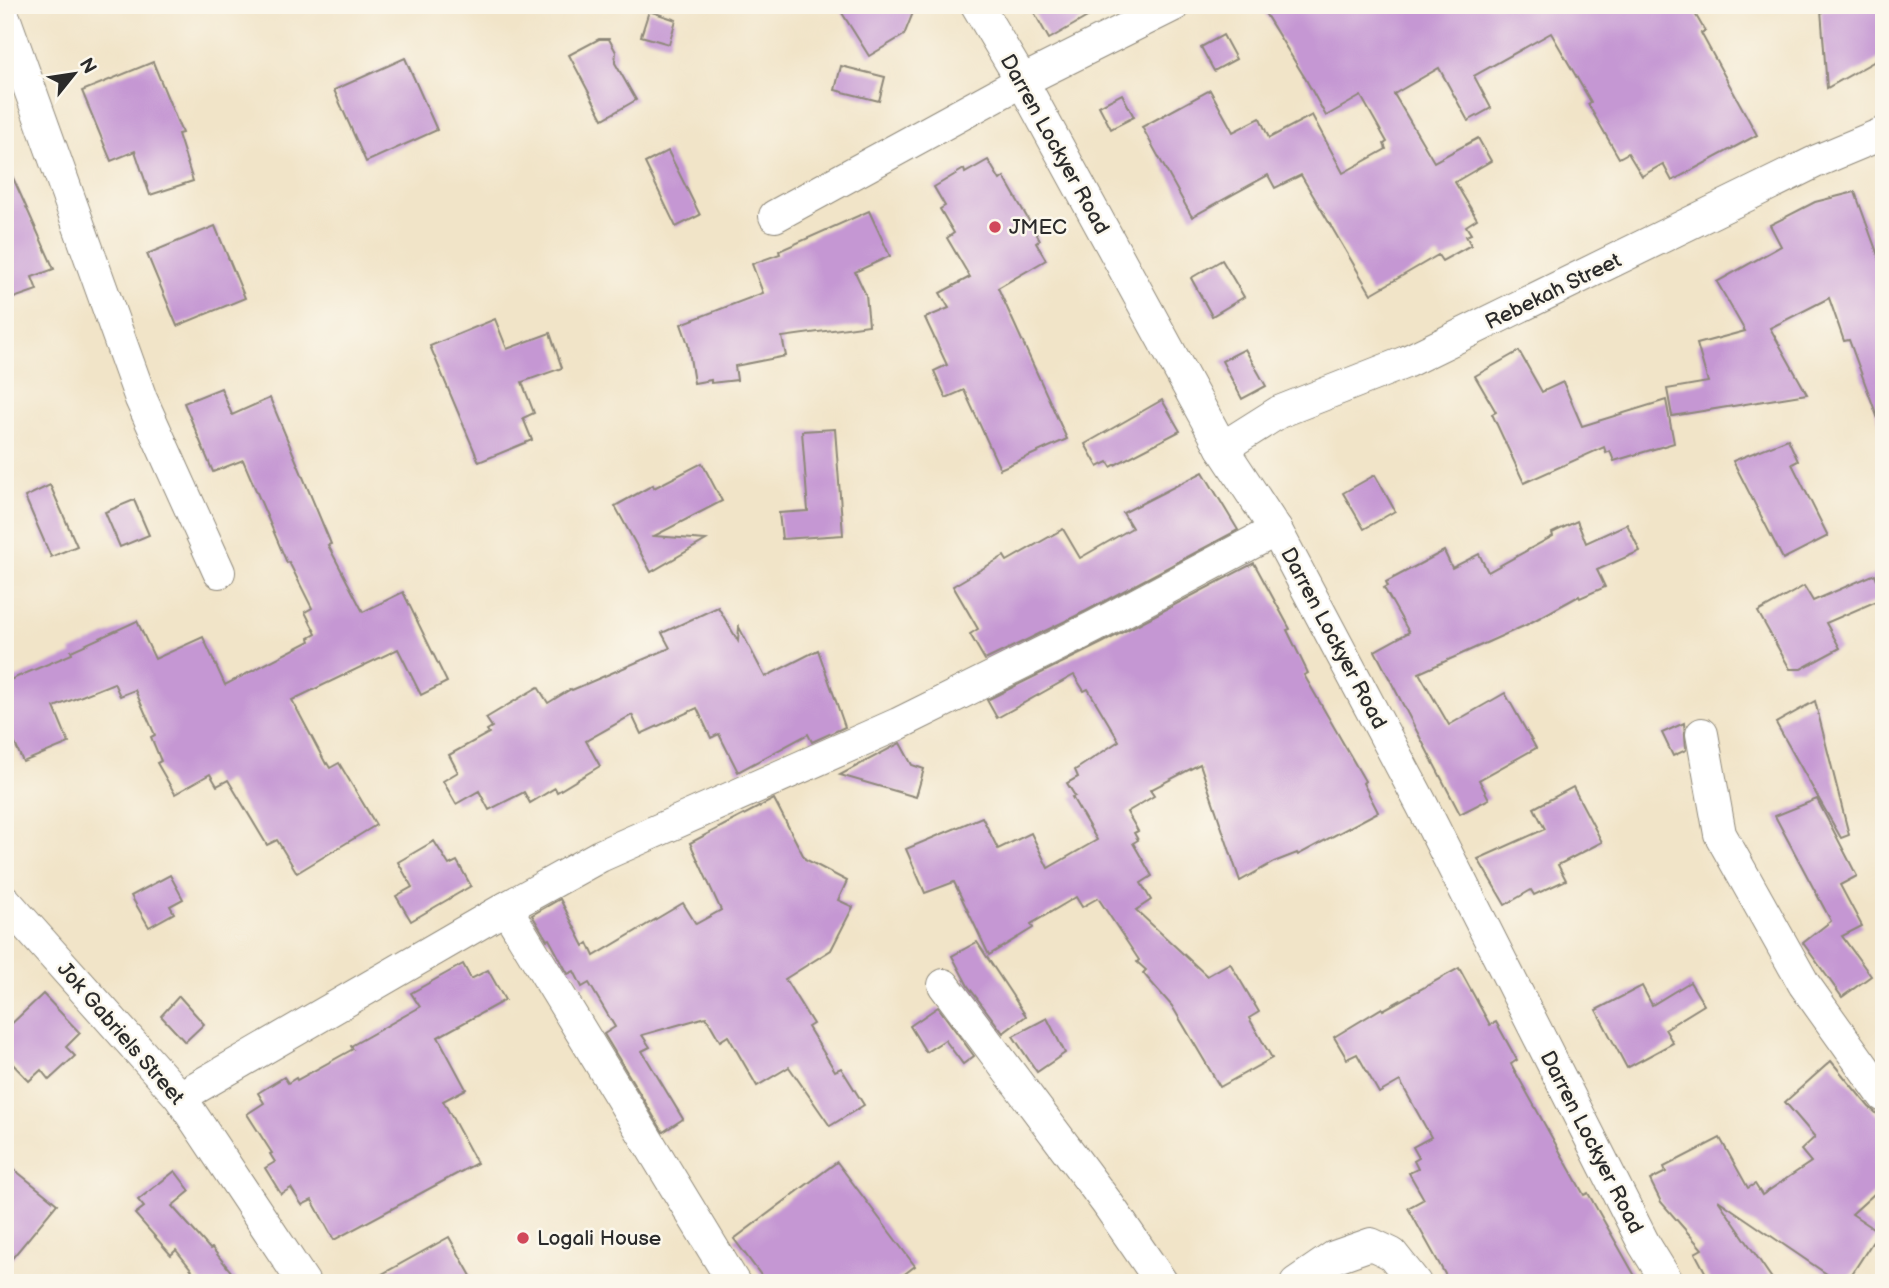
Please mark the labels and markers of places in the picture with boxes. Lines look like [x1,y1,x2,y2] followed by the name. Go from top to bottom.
[1009,215,1067,240] place label: JMEC
[987,219,1003,235] marker: JMEC
[537,1226,661,1251] place label: Logali House
[515,1230,531,1246] marker: Logali House

